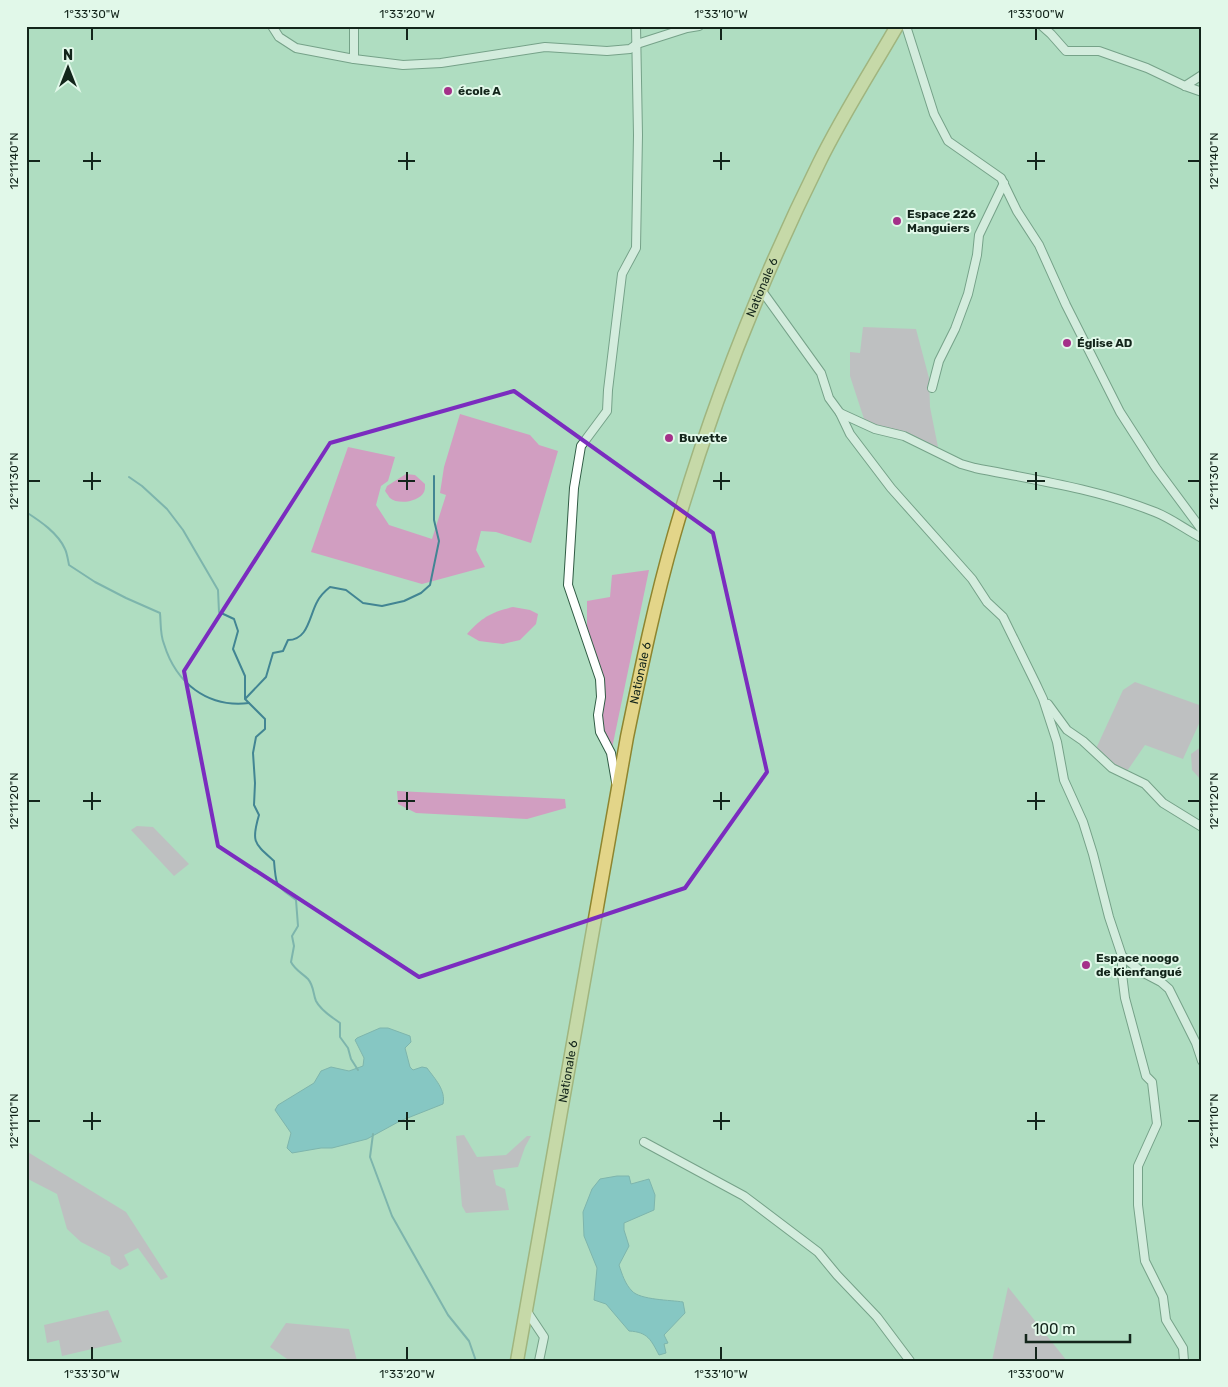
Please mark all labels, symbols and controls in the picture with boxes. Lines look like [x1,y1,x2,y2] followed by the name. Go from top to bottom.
[64,7,120,21] text: 1°33'30"W
[379,7,435,21] text: 1°33'20"W
[694,7,748,21] text: 1°33'10"W
[1008,7,1064,21] text: 1°33'00"W
[42,42,92,92] north arrow
[63,47,73,64] text: N
[458,84,501,98] place label: école A
[442,85,454,97] marker: école A
[7,132,21,190] text: 12°11'40"N
[1207,132,1221,190] text: 12°11'40"N
[907,207,976,235] place label: Espace 226 Manguiers
[891,215,903,227] marker: Espace 226 Manguiers
[743,256,781,319] street label: Nationale 6
[1077,336,1133,350] place label: Église AD
[1061,337,1073,349] marker: Église AD
[679,431,728,445] place label: Buvette
[663,432,675,444] marker: Buvette
[7,452,21,510] text: 12°11'30"N
[1207,452,1221,510] text: 12°11'30"N
[627,641,654,705] street label: Nationale 6
[7,772,21,830] text: 12°11'20"N
[1207,772,1221,830] text: 12°11'20"N
[1096,951,1182,979] place label: Espace noogo de Kienfangué
[1080,959,1092,971] marker: Espace noogo de Kienfangué
[556,1039,580,1104] street label: Nationale 6
[7,1093,21,1149] text: 12°11'10"N
[1207,1093,1221,1149] text: 12°11'10"N
[1026,1312,1129,1344] scale bar
[1033,1320,1075,1338] text: 100 m
[64,1367,120,1381] text: 1°33'30"W
[379,1367,435,1381] text: 1°33'20"W
[694,1367,748,1381] text: 1°33'10"W
[1008,1367,1064,1381] text: 1°33'00"W

